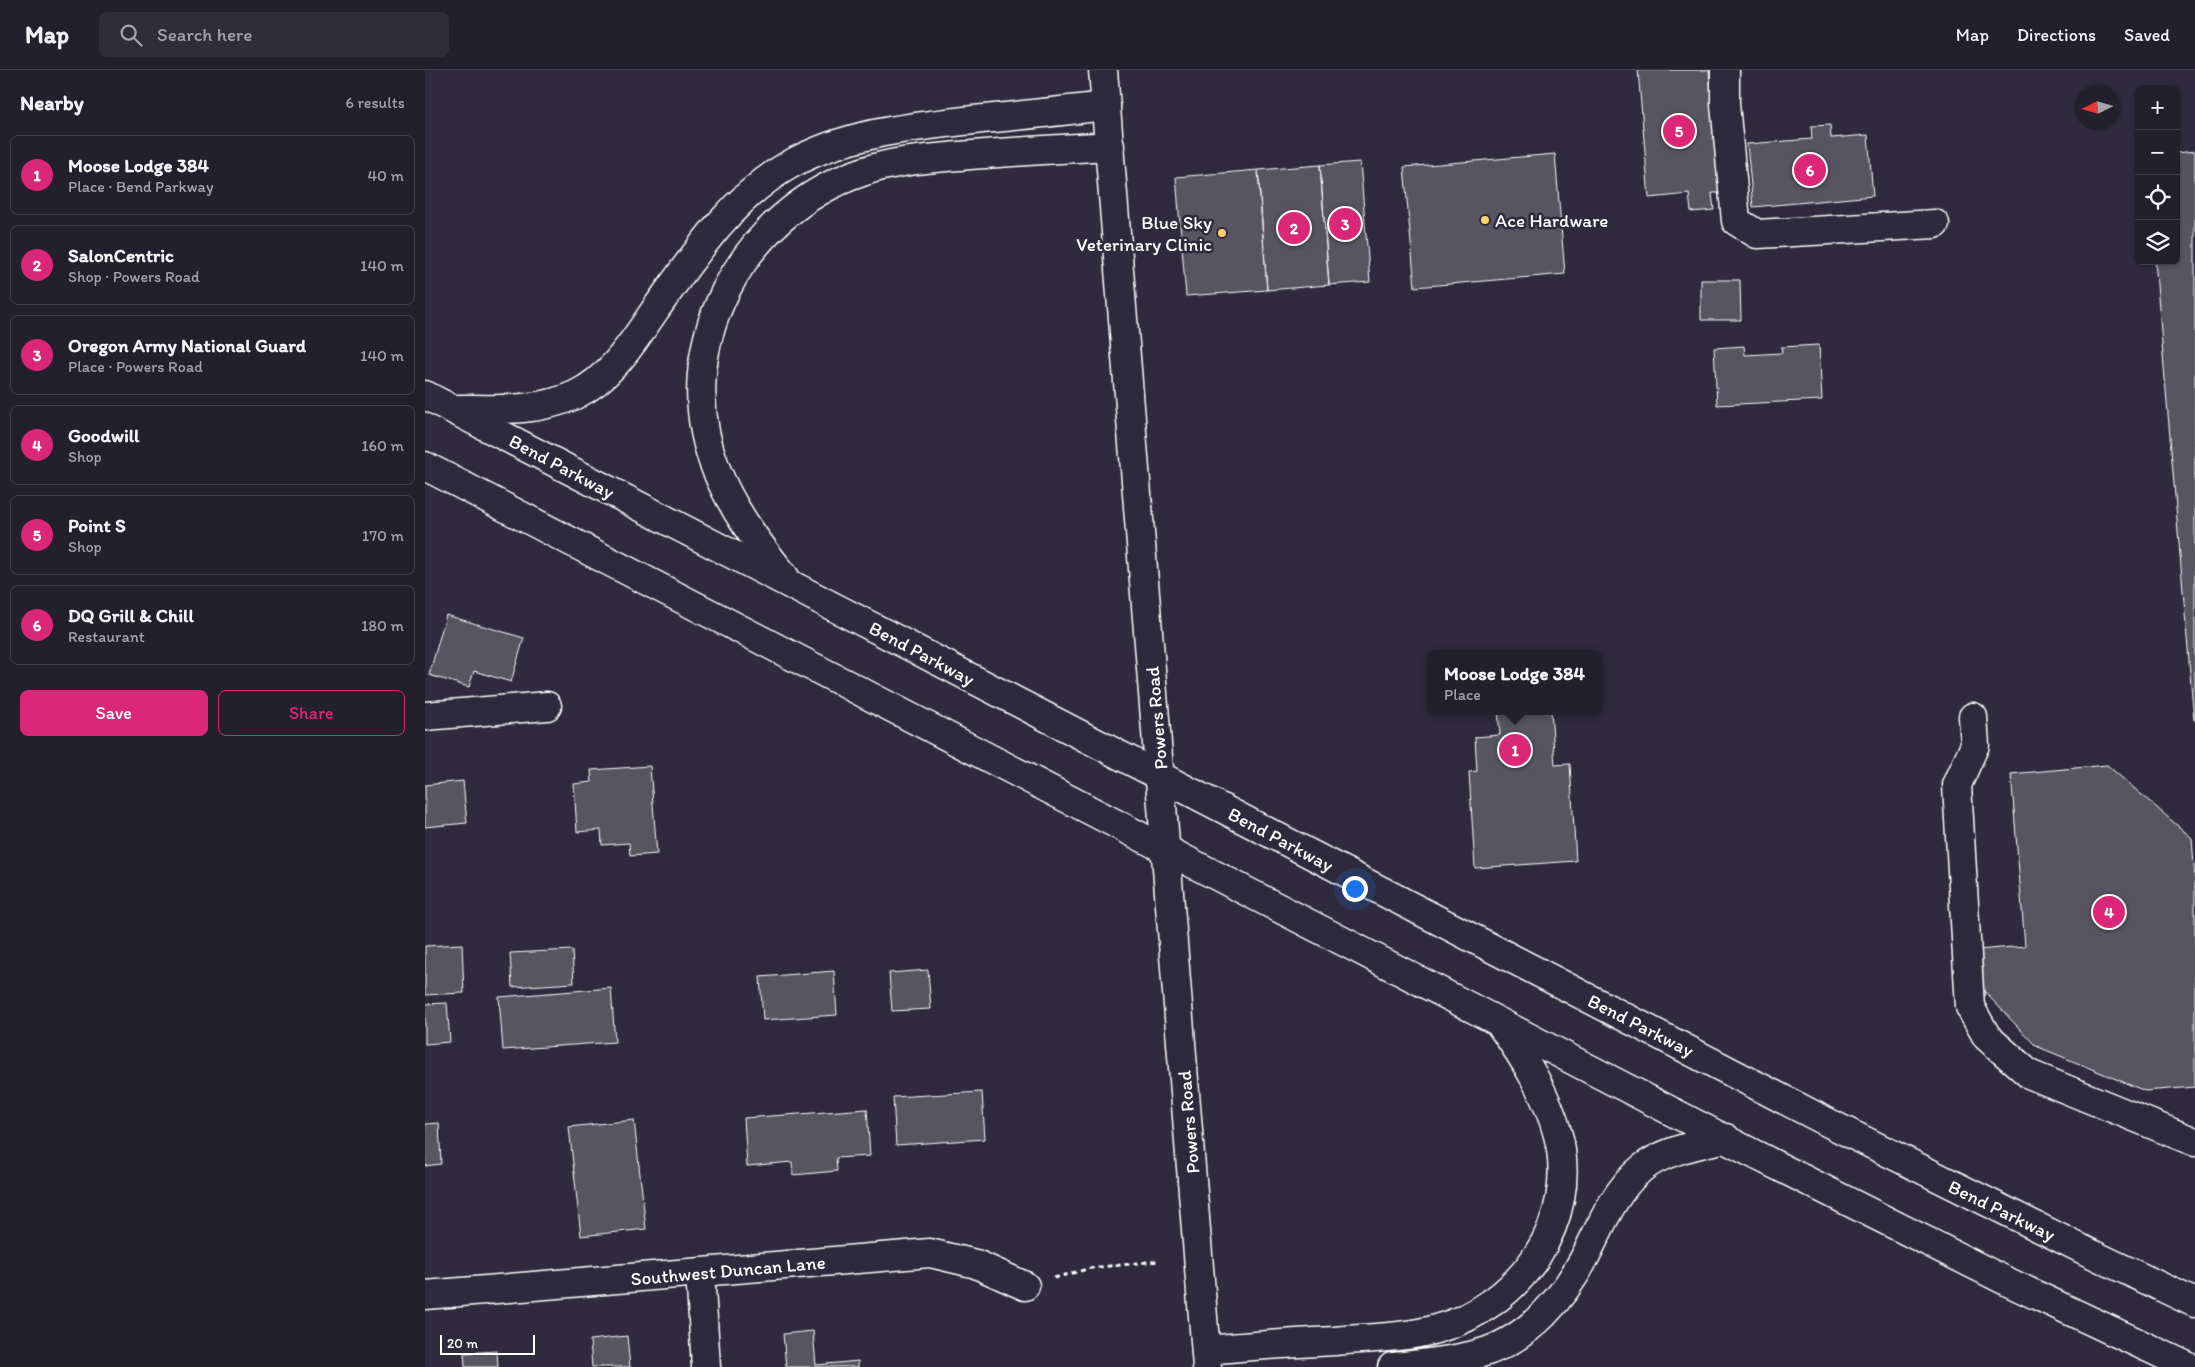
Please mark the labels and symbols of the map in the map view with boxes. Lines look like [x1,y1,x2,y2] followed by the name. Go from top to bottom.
[2075,85,2120,130] north arrow
[1663,112,1695,150] pin: 5
[1794,151,1826,189] pin: 6
[1329,205,1361,243] pin: 3
[1278,209,1310,247] pin: 2
[1495,209,1608,232] place label: Ace Hardware
[1076,211,1212,256] place label: Blue Sky Veterinary Clinic
[1479,214,1491,226] marker: Ace Hardware
[1216,227,1228,239] marker: Blue Sky Veterinary Clinic
[505,429,618,504] street label: Bend Parkway
[865,616,978,691] street label: Bend Parkway
[1140,665,1172,771] street label: Powers Road
[1499,731,1531,769] pin: 1
[1224,802,1337,877] street label: Bend Parkway
[1342,876,1368,902] your location
[2093,893,2125,931] pin: 4
[1584,989,1698,1062] street label: Bend Parkway
[1172,1069,1204,1175] street label: Powers Road
[1945,1175,2059,1246] street label: Bend Parkway
[630,1251,826,1290] street label: Southwest Duncan Lane
[440,1332,535,1355] scale bar

